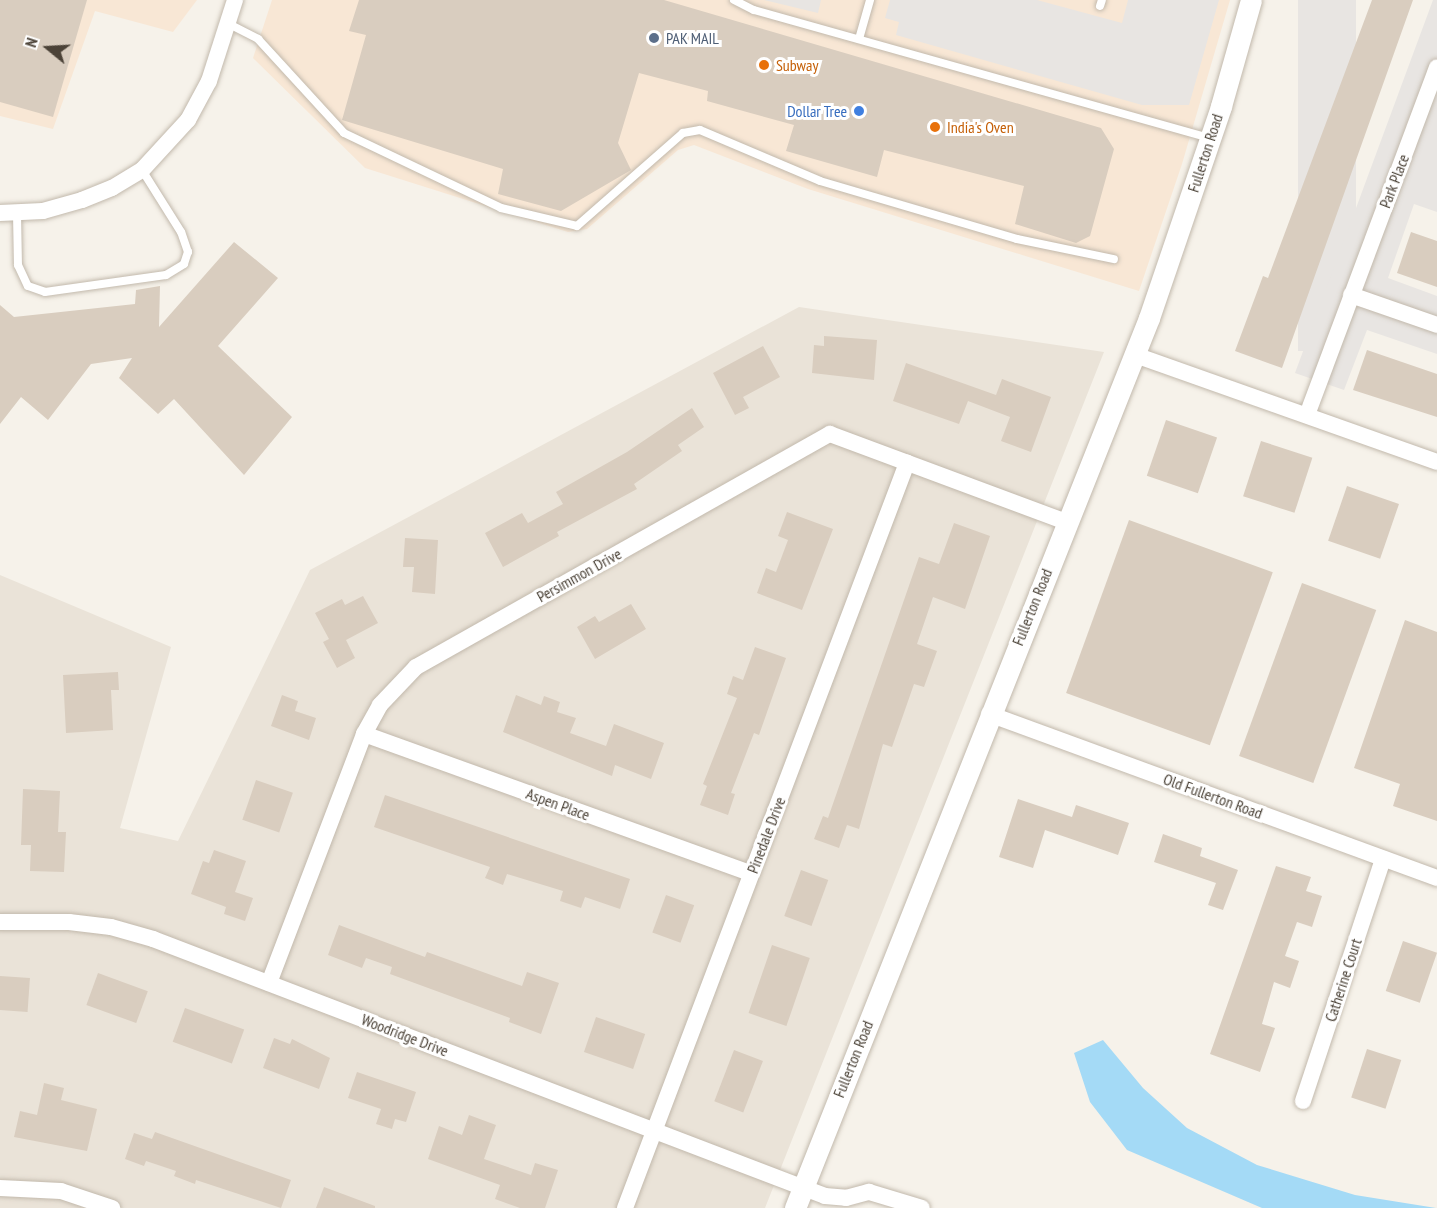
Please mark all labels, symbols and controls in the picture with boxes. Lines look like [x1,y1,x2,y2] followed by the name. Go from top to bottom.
[18,18,78,78] north arrow
[666,28,719,48] place label: PAK MAIL
[647,31,661,45] marker: PAK MAIL
[20,35,42,50] text: N
[776,55,818,75] place label: Subway
[757,58,771,72] marker: Subway
[787,101,847,121] place label: Dollar Tree
[852,104,866,118] marker: Dollar Tree
[1183,111,1227,195] street label: Fullerton Road
[947,117,1014,137] place label: India's Oven
[928,120,942,134] marker: India's Oven
[1375,151,1413,211] street label: Park Place
[533,544,625,606] street label: Persimmon Drive
[1008,566,1056,648] street label: Fullerton Road
[1161,769,1265,823] street label: Old Fullerton Road
[524,784,592,824] street label: Aspen Place
[743,794,789,876] street label: Pinedale Drive
[1321,936,1365,1024] street label: Catherine Court
[359,1010,451,1060] street label: Woodridge Drive
[829,1018,877,1100] street label: Fullerton Road

